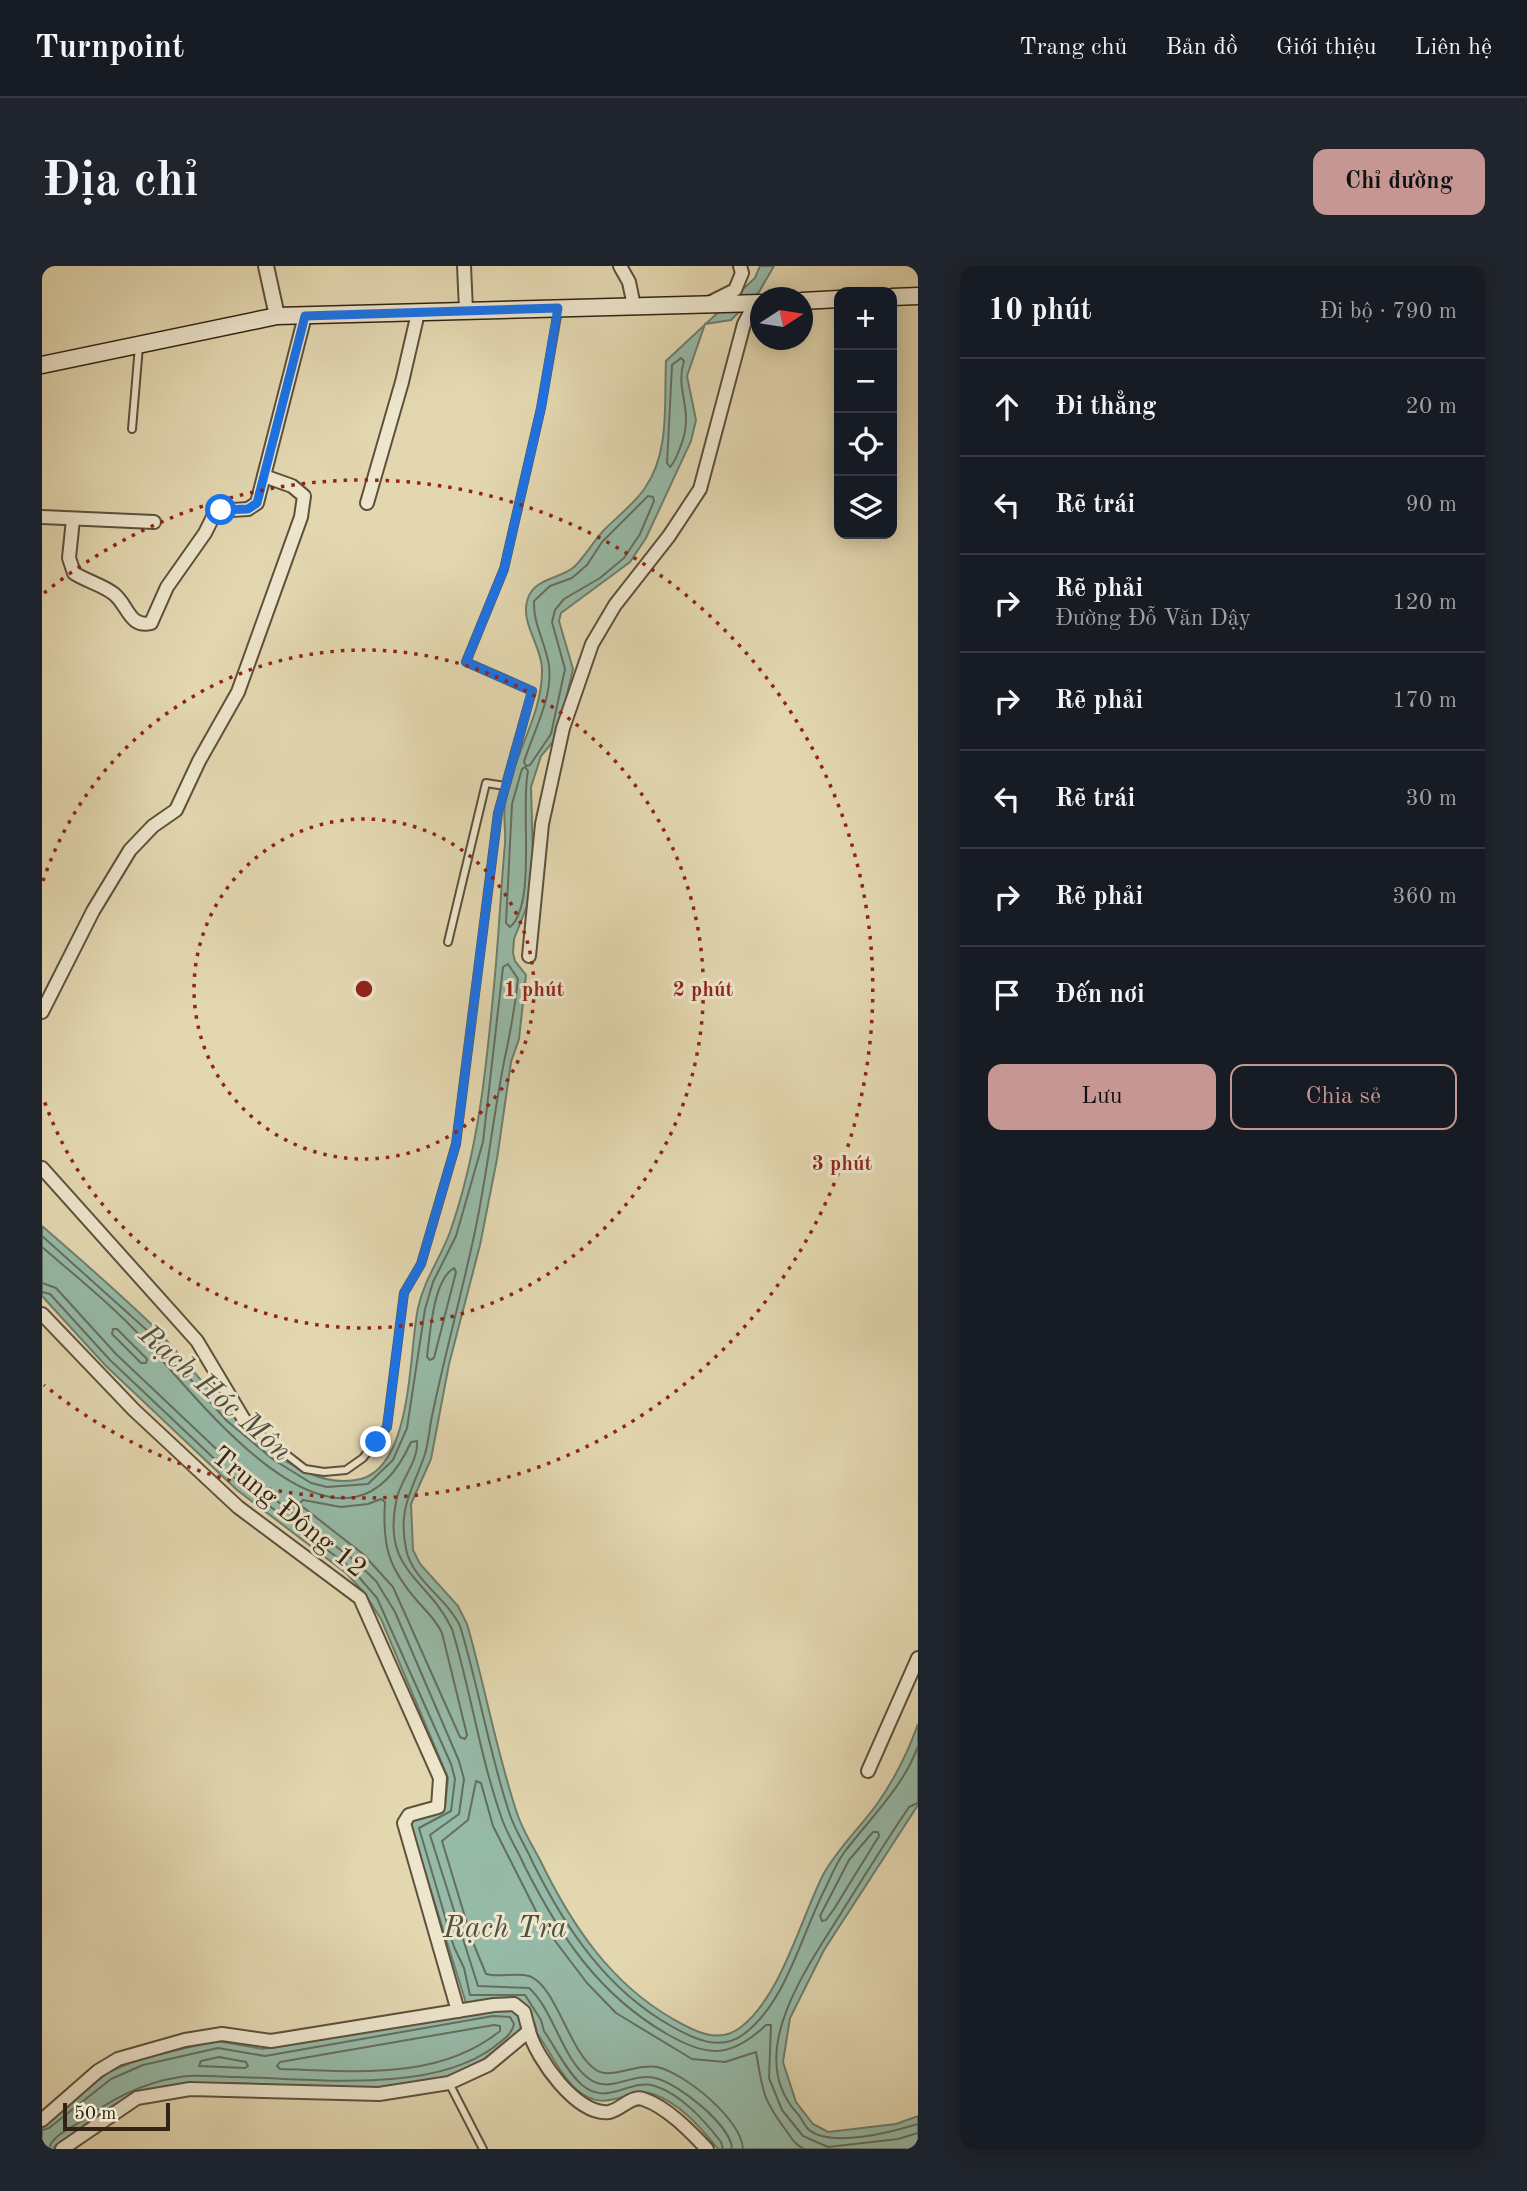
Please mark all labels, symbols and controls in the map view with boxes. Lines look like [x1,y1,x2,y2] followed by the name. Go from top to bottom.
[35,32,184,65] text: Turnpoint
[1020,36,1127,60] text: Trang chủ
[1165,36,1238,60] text: Bản đồ
[1276,36,1377,60] text: Giới thiệu
[1415,36,1492,60] text: Liên hệ
[1313,149,1485,215] button: Chỉ đường
[42,158,199,207] text: Địa chỉ
[750,287,813,350] north arrow
[834,287,897,539] map controls
[834,287,897,350] button: +
[988,296,1092,326] text: 10 phút
[1319,300,1457,323] text: Đi bộ · 790 m
[834,350,897,413] button: −
[988,388,1026,426] icon: ahead
[1055,394,1157,420] text: Đi thẳng
[1406,395,1457,418] text: 20 m
[834,413,897,476] button: locate
[834,476,897,539] button: layers
[988,486,1026,524] icon: left
[1055,492,1135,518] text: Rẽ trái
[1406,493,1457,516] text: 90 m
[205,494,236,525] route start
[1055,576,1143,602] text: Rẽ phải
[988,584,1026,622] icon: right
[1392,591,1457,614] text: 120 m
[1055,607,1251,630] text: Đường Đỗ Văn Dậy
[988,682,1026,720] icon: right
[1055,688,1143,714] text: Rẽ phải
[1392,689,1457,712] text: 170 m
[988,780,1026,818] icon: left
[1055,786,1135,812] text: Rẽ trái
[1406,787,1457,810] text: 30 m
[988,878,1026,916] icon: right
[1055,884,1143,910] text: Rẽ phải
[1392,885,1457,908] text: 360 m
[988,976,1026,1014] icon: arrive
[352,977,376,1001] centre of rings
[504,980,565,1001] text: 1 phút
[673,980,734,1001] text: 2 phút
[1055,982,1145,1008] text: Đến nơi
[988,1064,1216,1130] button: Lưu
[1230,1064,1457,1130] button: Chia sẻ
[812,1154,873,1175] text: 3 phút
[132,1319,297,1467] water label: Rạch Hóc Môn
[360,1426,391,1457] route end
[205,1443,371,1584] street label: Trung Đông 12
[442,1914,567,1944] water label: Rạch Tra
[63,2100,170,2132] scale bar
[74,2105,116,2124] text: 50 m

